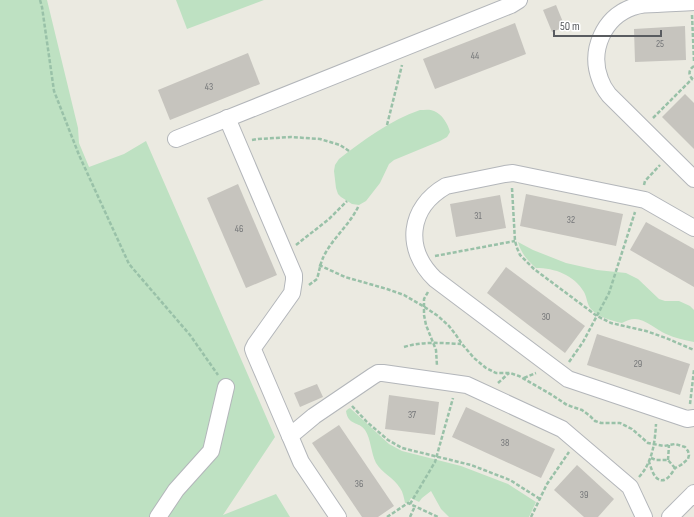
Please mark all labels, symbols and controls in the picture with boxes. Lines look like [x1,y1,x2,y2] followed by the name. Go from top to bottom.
[554,12,661,38] scale bar
[560,19,580,34] text: 50 m
[656,38,664,50] house number: 25
[471,50,479,62] house number: 44
[205,81,213,93] house number: 43
[474,210,482,222] house number: 31
[567,214,575,226] house number: 32
[235,223,243,235] house number: 46
[542,311,550,323] house number: 30
[634,358,642,370] house number: 29
[408,409,416,421] house number: 37
[501,437,509,449] house number: 38
[355,478,363,490] house number: 36
[580,489,588,501] house number: 39

